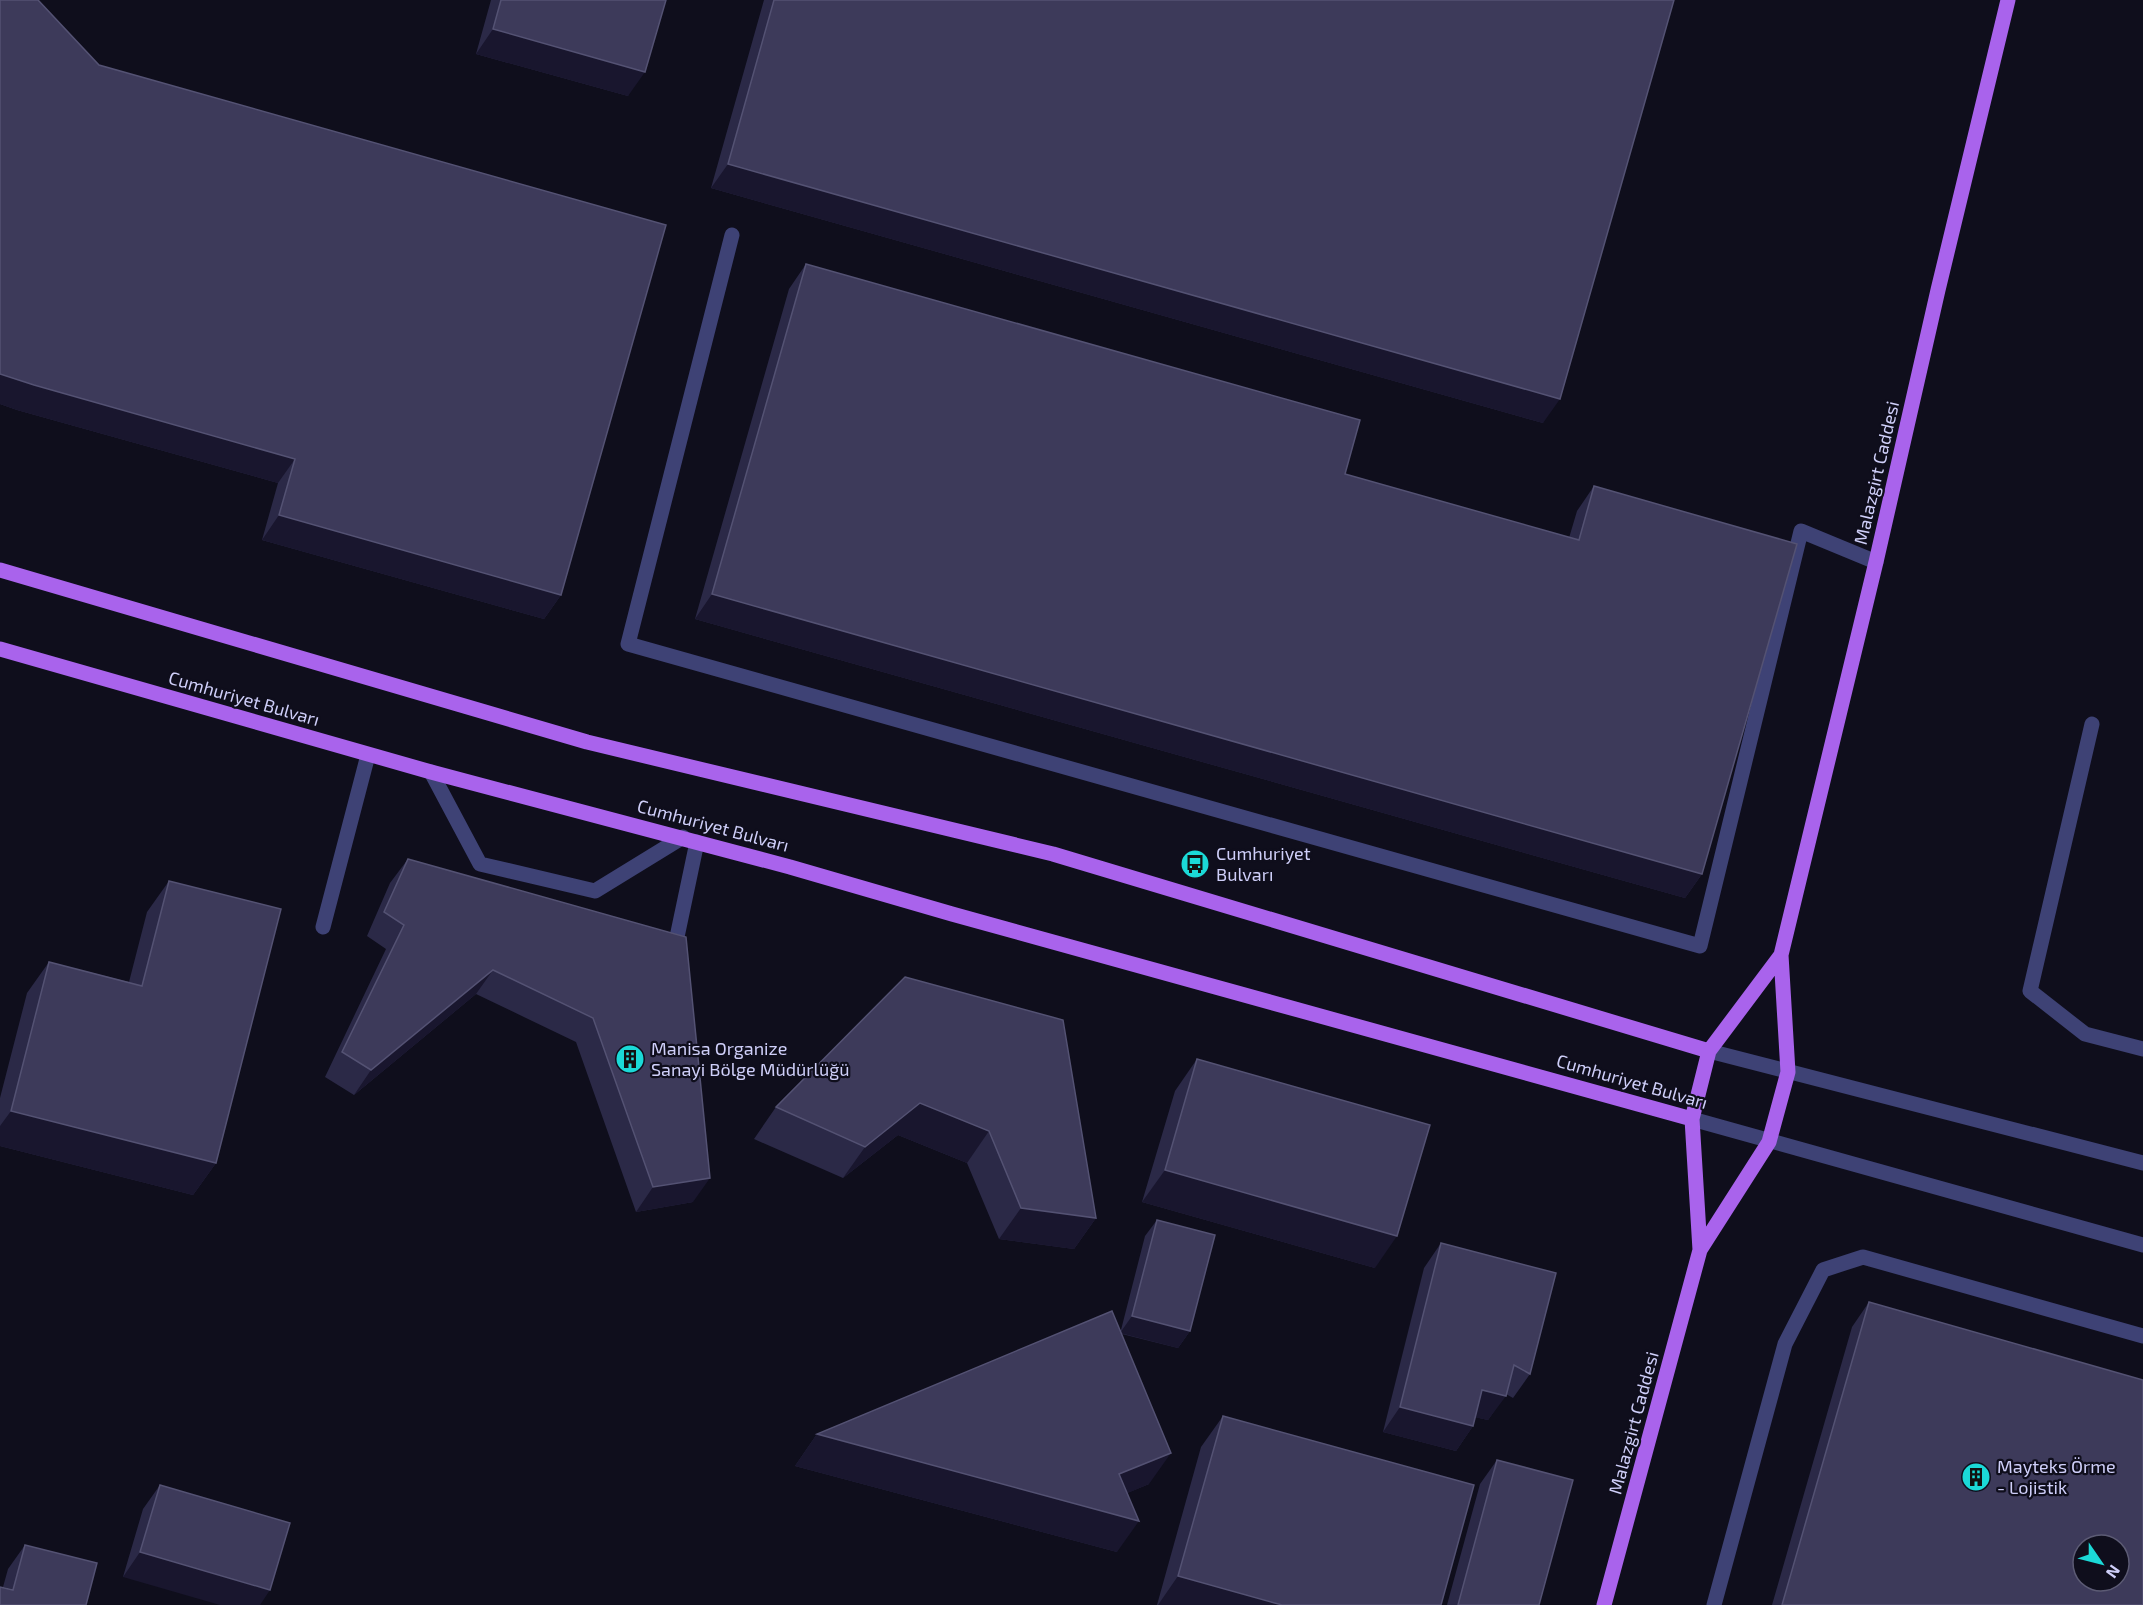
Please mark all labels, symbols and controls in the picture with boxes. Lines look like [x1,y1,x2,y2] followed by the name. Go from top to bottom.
[1849,399,1903,547] street label: Malazgirt Caddesi
[166,666,322,730] street label: Cumhuriyet Bulvarı
[635,794,791,856] street label: Cumhuriyet Bulvarı
[1216,842,1311,885] place label: Cumhuriyet Bulvarı
[1179,848,1211,880] bus stop icon: Cumhuriyet Bulvarı
[651,1037,849,1080] place label: Manisa Organize Sanayi Bölge Müdürlüğü
[614,1043,646,1075] building icon: Manisa Organize Sanayi Bölge Müdürlüğü
[1554,1049,1710,1113] street label: Cumhuriyet Bulvarı
[1603,1349,1663,1496] street label: Malazgirt Caddesi
[1997,1455,2116,1498] place label: Mayteks Örme - Lojistik
[1960,1461,1992,1493] building icon: Mayteks Örme - Lojistik
[2071,1533,2131,1593] north arrow
[2103,1562,2125,1582] text: N

